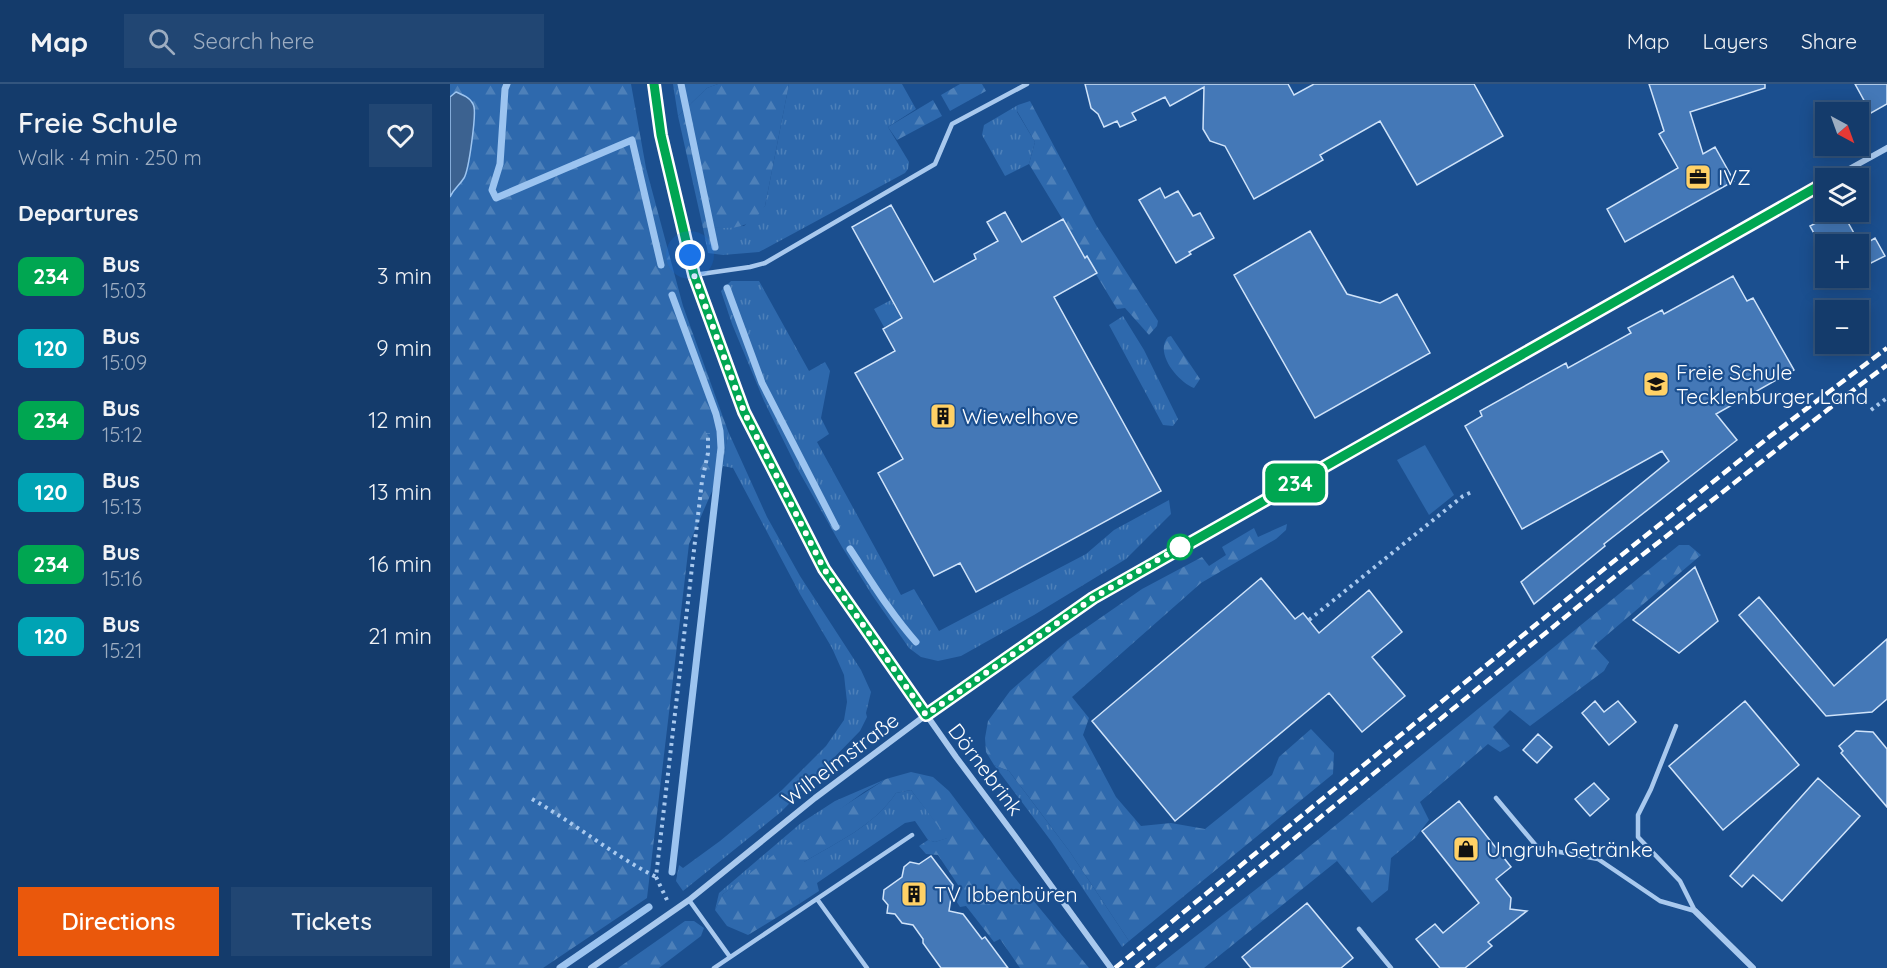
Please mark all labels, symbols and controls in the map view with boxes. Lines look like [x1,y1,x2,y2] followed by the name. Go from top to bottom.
[124,14,544,68] search box
[30,24,88,59] text: Map
[145,25,178,58] icon: search
[193,27,315,55] text: Search here
[1627,28,1670,54] text: Map
[1703,28,1768,54] text: Layers
[1801,28,1857,54] text: Share
[1815,102,1869,156] north arrow
[1815,102,1869,354] map controls
[369,104,432,167] button: heart
[18,105,178,140] text: Freie Schule
[18,145,202,170] text: Walk · 4 min · 250 m
[1683,162,1713,192] office icon: IVZ
[1718,164,1751,190] place label: IVZ
[1815,168,1869,222] button: layers
[18,199,139,227] text: Departures
[1815,234,1869,288] button: +
[675,240,705,270] your location
[102,250,140,278] text: Bus
[377,262,432,290] text: 3 min
[33,263,69,289] text: 234
[102,278,146,303] text: 15:03
[1815,300,1869,354] button: −
[102,322,140,350] text: Bus
[376,334,432,362] text: 9 min
[34,335,68,361] text: 120
[102,350,147,375] text: 15:09
[1676,359,1868,409] place label: Freie Schule Tecklenburger Land
[1641,369,1671,399] school or university icon: Freie Schule Tecklenburger Land
[102,394,140,422] text: Bus
[928,401,958,431] building icon: Wiewelhove
[962,403,1079,429] place label: Wiewelhove
[368,406,432,434] text: 12 min
[33,407,69,433] text: 234
[102,422,143,447] text: 15:12
[1260,464,1330,502] line badge: 234
[102,466,140,494] text: Bus
[1277,470,1313,496] text: 234
[369,478,432,506] text: 13 min
[34,479,68,505] text: 120
[102,494,142,519] text: 15:13
[1167,534,1193,560] unlabelled marker
[102,538,140,566] text: Bus
[369,550,432,578] text: 16 min
[33,551,69,577] text: 234
[102,566,142,591] text: 15:16
[102,610,140,638] text: Bus
[368,622,432,650] text: 21 min
[34,623,68,649] text: 120
[102,638,143,663] text: 15:21
[776,707,904,811] street label: Wilhelmstraße
[943,718,1029,820] street label: Dörnebrink
[1451,834,1481,864] shop icon: Ungruh Getränke
[1486,836,1653,862] place label: Ungruh Getränke
[899,879,929,909] building icon: TV Ibbenbüren
[934,881,1078,907] place label: TV Ibbenbüren
[18,887,219,956] button: Directions
[231,887,432,956] button: Tickets

